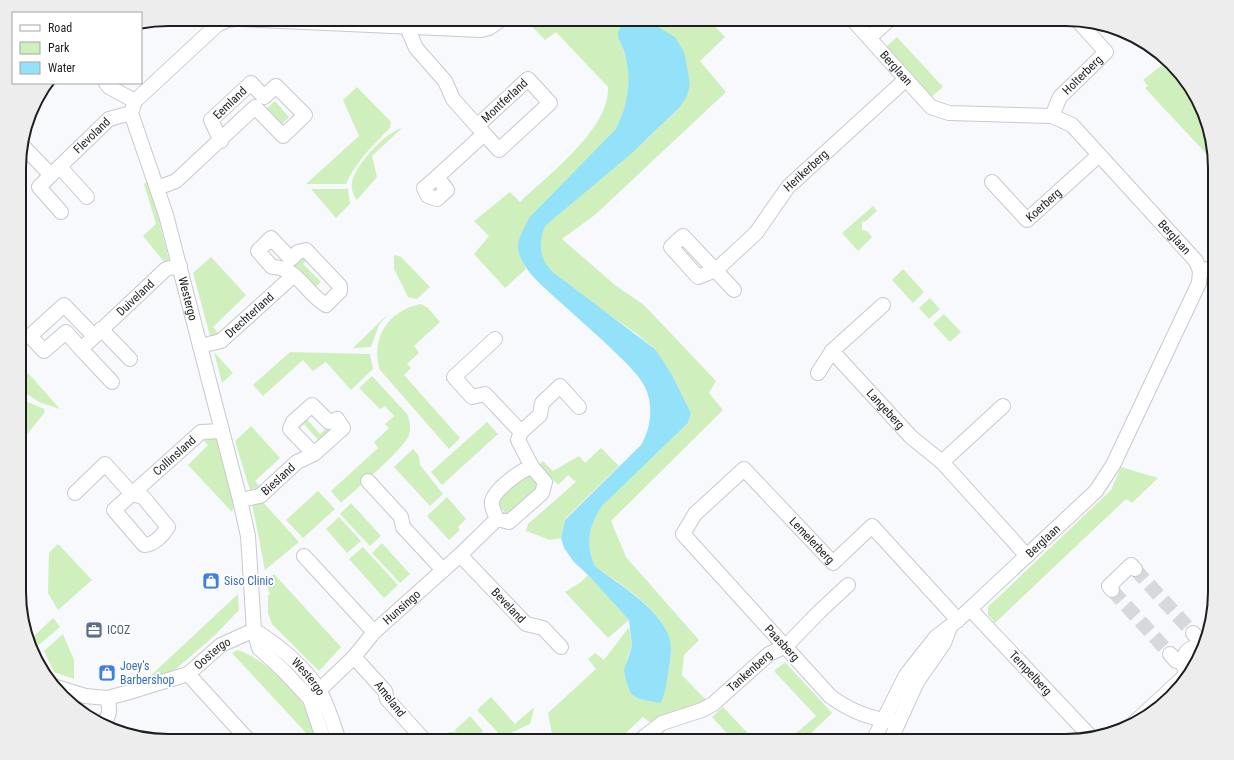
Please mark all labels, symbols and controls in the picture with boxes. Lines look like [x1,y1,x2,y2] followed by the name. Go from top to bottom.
[12,12,142,84] legend
[48,21,72,35] text: Road
[48,41,70,55] text: Park
[877,48,915,88] street label: Berglaan
[1060,52,1105,98] street label: Holterberg
[48,61,76,75] text: Water
[479,76,530,125] street label: Montferland
[210,84,250,122] street label: Eemland
[71,115,113,156] street label: Flevoland
[781,147,831,194] street label: Herikerberg
[1023,185,1064,225] street label: Koerberg
[1155,217,1194,257] street label: Berglaan
[175,275,200,322] street label: Westergo
[114,277,157,319] street label: Duiveland
[222,290,277,341] street label: Drechterland
[863,386,908,432] street label: Langeberg
[150,433,199,479] street label: Collinsland
[258,460,298,498] street label: Biesland
[786,514,837,567] street label: Lemelerberg
[1023,522,1063,560] street label: Berglaan
[201,571,221,591] shop icon: Siso Clinic
[224,574,274,588] place label: Siso Clinic
[488,585,528,626] street label: Beveland
[380,587,423,627] street label: Hunsingo
[84,620,104,640] office icon: ICOZ
[762,622,802,664] street label: Paasberg
[107,623,130,637] place label: ICOZ
[191,635,233,672] street label: Oostergo
[725,648,775,695] street label: Tankenberg
[1006,648,1055,698] street label: Tempelberg
[289,655,328,698] street label: Westergo
[120,659,174,687] place label: Joey's Barbershop
[97,663,117,683] shop icon: Joey's Barbershop
[372,678,408,720] street label: Ameland

